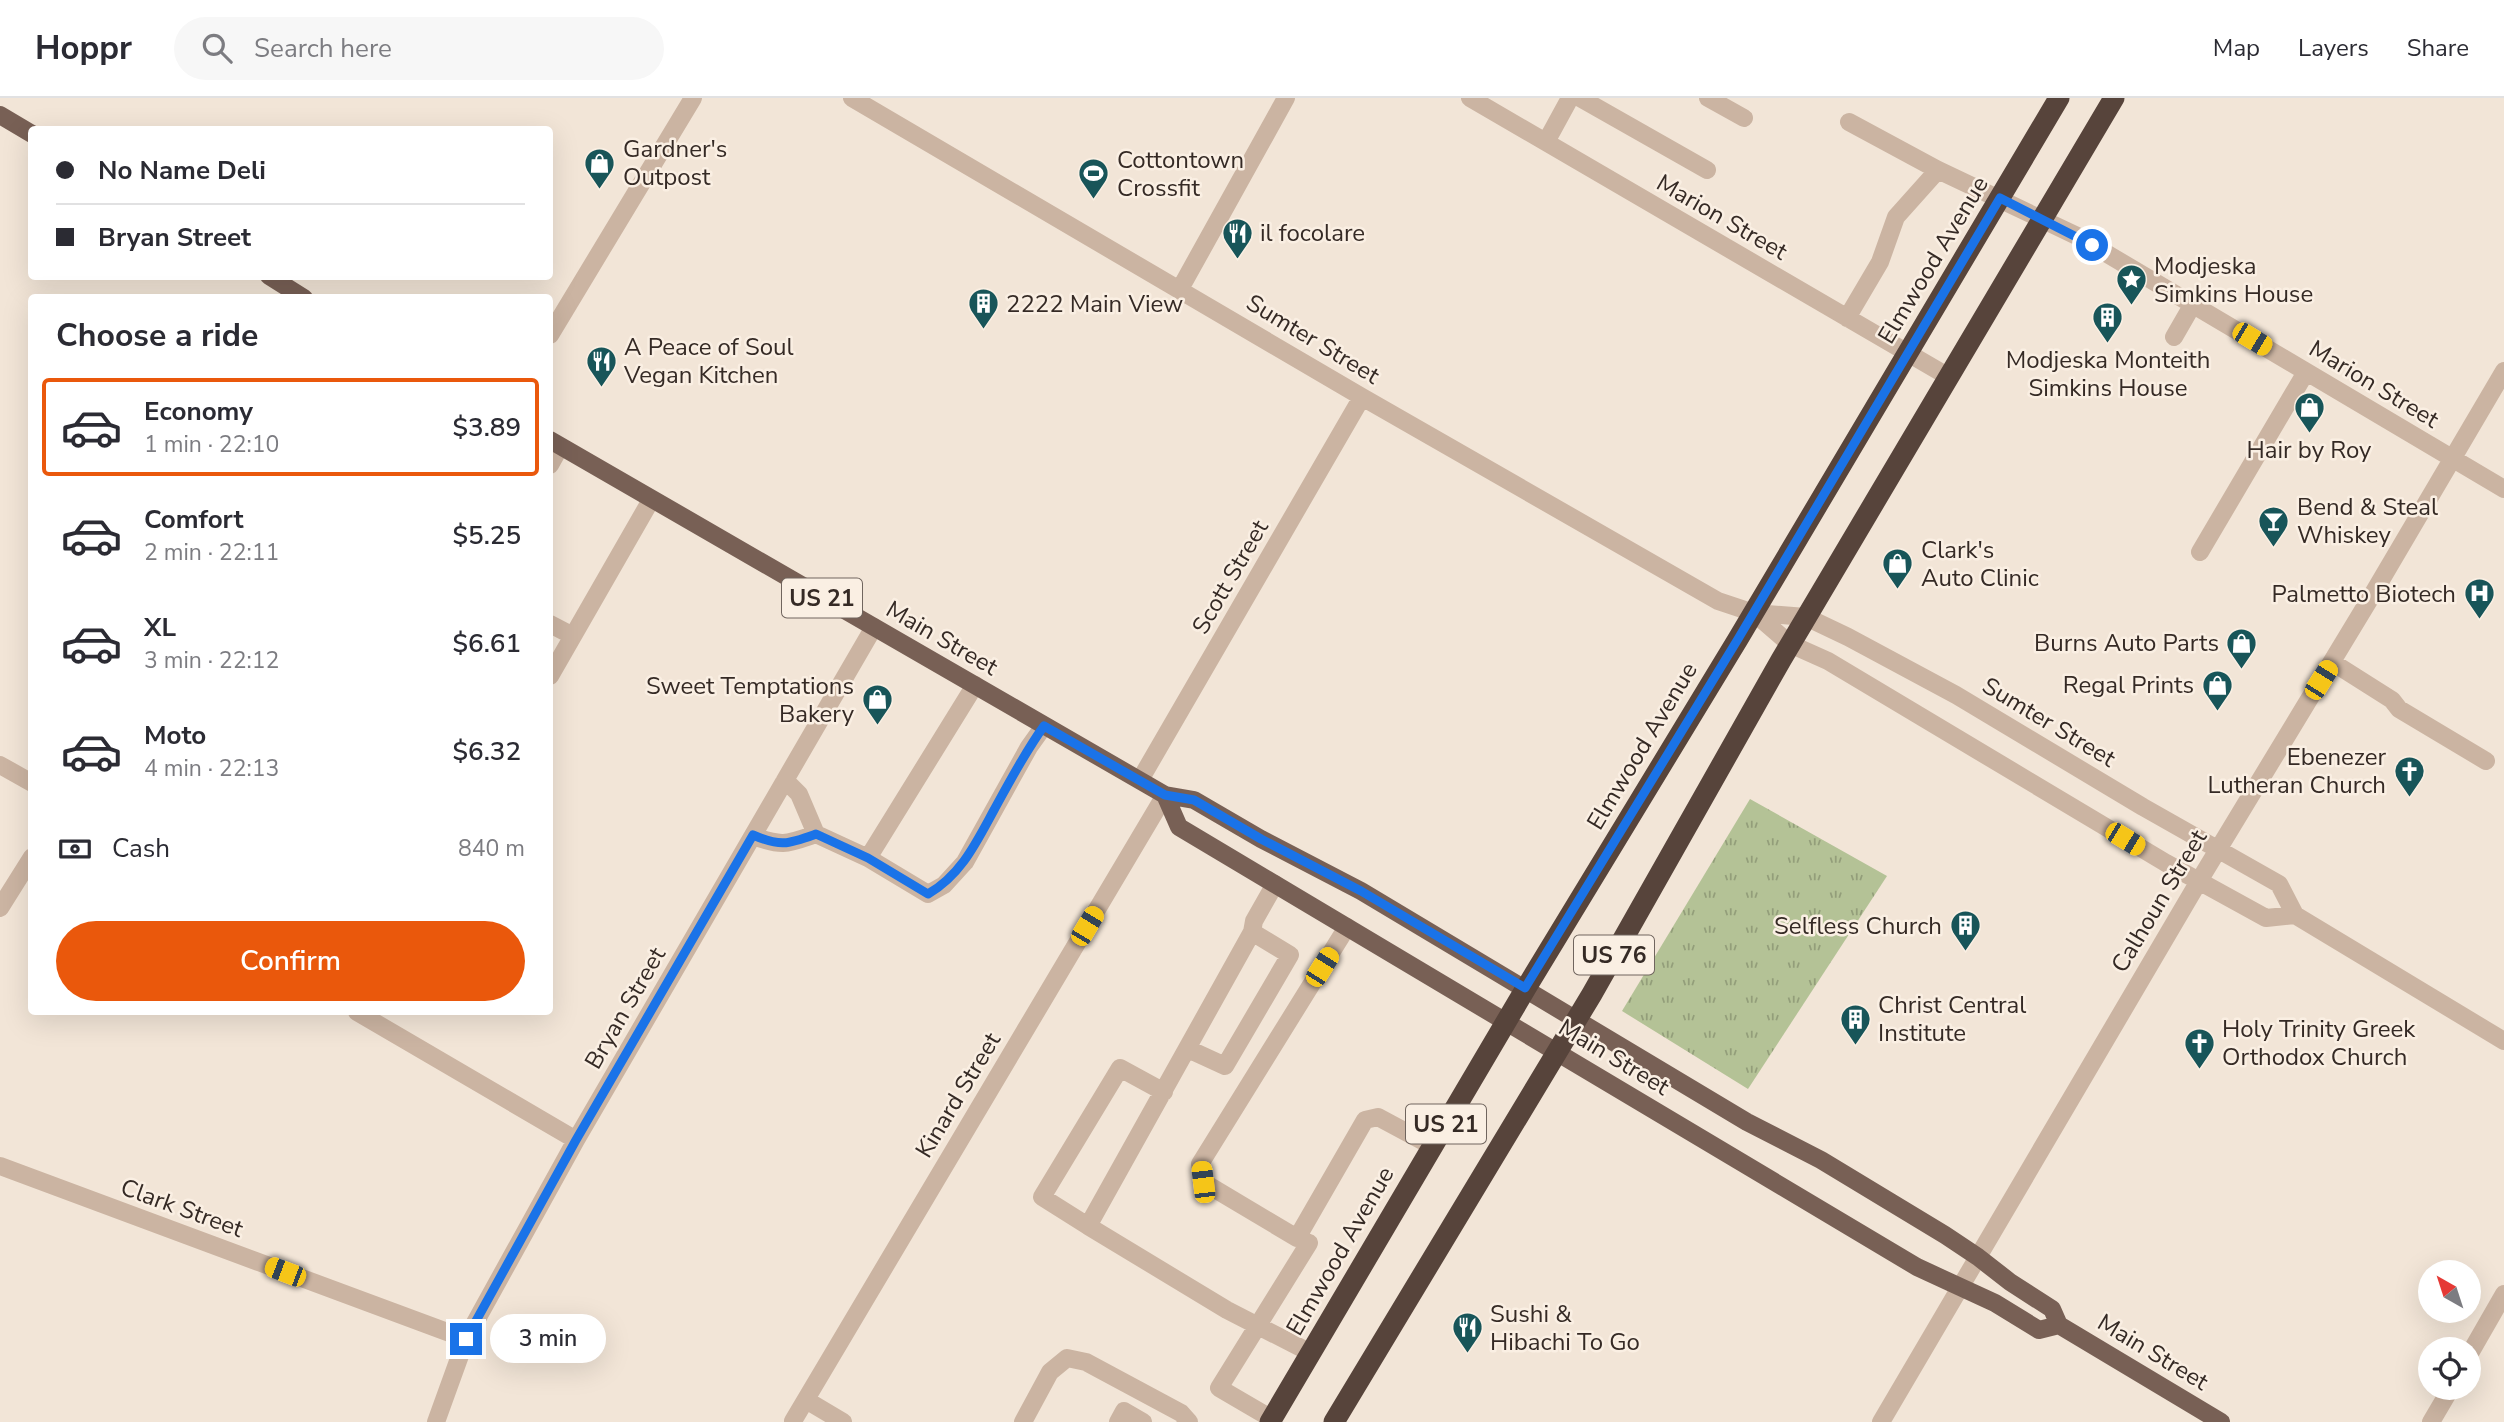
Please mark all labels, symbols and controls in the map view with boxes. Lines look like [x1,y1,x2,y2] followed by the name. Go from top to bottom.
[174,17,664,80] search box
[35,26,132,71] text: Hoppr
[198,29,236,67] icon: search
[254,31,392,66] text: Search here
[2213,32,2260,64] text: Map
[2298,32,2369,64] text: Layers
[2407,32,2469,64] text: Share
[623,133,727,193] place label: Gardner's Outpost
[1117,144,1244,204] place label: Cottontown Crossfit
[583,146,617,190] shop icon: Gardner's Outpost
[98,153,266,188] text: No Name Deli
[1077,157,1111,201] sports icon: Cottontown Crossfit
[1651,167,1794,268] street label: Marion Street
[1870,170,1996,350] street label: Elmwood Avenue
[1220,216,1254,260] restaurant icon: il focolare
[1260,217,1365,249] place label: il focolare
[98,220,251,255] text: Bryan Street
[2076,229,2108,261] route start
[2154,250,2313,310] place label: Modjeska Simkins House
[2114,263,2148,307] place icon: Modjeska Simkins House
[966,287,1000,331] building icon: 2222 Main View
[1240,287,1386,392] street label: Sumter Street
[1006,288,1183,320] place label: 2222 Main View
[2091,301,2125,345] building icon: Modjeska Monteith Simkins House
[56,314,258,357] text: Choose a ride
[2229,319,2276,359] car
[623,331,794,391] place label: A Peace of Soul Vegan Kitchen
[2303,333,2445,436] street label: Marion Street
[584,344,618,388] restaurant icon: A Peace of Soul Vegan Kitchen
[2006,344,2210,404] place label: Modjeska Monteith Simkins House
[2292,391,2326,435] shop icon: Hair by Roy
[144,394,253,429] text: Economy
[60,396,123,459] icon: car
[452,410,521,445] text: $3.89
[144,429,279,460] text: 1 min · 22:10
[2247,434,2372,466] place label: Hair by Roy
[2297,491,2438,551] place label: Bend & Steal Whiskey
[144,502,244,537] text: Comfort
[60,504,123,567] icon: car
[2257,504,2291,548] bar icon: Bend & Steal Whiskey
[1184,513,1276,640] street label: Scott Street
[452,518,521,553] text: $5.25
[1921,534,2039,594] place label: Clark's Auto Clinic
[144,537,279,568] text: 2 min · 22:11
[1881,547,1915,591] shop icon: Clark's Auto Clinic
[2462,577,2496,621] hospital icon: Palmetto Biotech
[782,578,862,618] road number: US 21
[2272,578,2456,610] place label: Palmetto Biotech
[880,593,1004,683] street label: Main Street
[144,610,176,645] text: XL
[60,612,123,675] icon: car
[452,626,521,661] text: $6.61
[2225,626,2259,670] shop icon: Burns Auto Parts
[2034,627,2219,659] place label: Burns Auto Parts
[144,645,279,676] text: 3 min · 22:12
[1579,656,1705,836] street label: Elmwood Avenue
[2301,657,2342,703] car
[2200,668,2234,712] shop icon: Regal Prints
[2063,669,2194,701] place label: Regal Prints
[646,670,855,730] place label: Sweet Temptations Bakery
[1976,670,2122,775] street label: Sumter Street
[860,683,894,727] shop icon: Sweet Temptations Bakery
[144,718,206,753] text: Moto
[60,720,123,783] icon: car
[452,734,521,769] text: $6.32
[2208,741,2386,801] place label: Ebenezer Lutheran Church
[144,753,279,784] text: 4 min · 22:13
[2392,754,2426,798] church icon: Ebenezer Lutheran Church
[2102,819,2149,859] car
[2104,823,2215,978] street label: Calhoun Street
[56,830,94,868] icon: cash
[112,831,170,866] text: Cash
[458,833,525,864] text: 840 m
[1068,903,1107,949] car
[1948,909,1982,953] building icon: Selfless Church
[1774,910,1942,942] place label: Selfless Church
[56,921,525,1001] button: Confirm
[1574,936,1654,974] road number: US 76
[577,941,673,1075] street label: Bryan Street
[1302,944,1343,990] car
[1878,989,2026,1049] place label: Christ Central Institute
[1838,1002,1872,1046] building icon: Christ Central Institute
[1553,1011,1676,1103] street label: Main Street
[2222,1013,2416,1073] place label: Holy Trinity Greek Orthodox Church
[908,1026,1008,1164] street label: Kinard Street
[2182,1026,2216,1070] church icon: Holy Trinity Greek Orthodox Church
[1406,1105,1486,1144] road number: US 21
[1191,1160,1216,1204] car
[1279,1161,1401,1341] street label: Elmwood Avenue
[116,1171,248,1245] street label: Clark Street
[262,1255,309,1289] car
[2418,1260,2482,1323] north arrow
[2418,1260,2481,1400] map controls
[1490,1298,1640,1358] place label: Sushi & Hibachi To Go
[2092,1306,2215,1398] street label: Main Street
[1450,1311,1484,1355] restaurant icon: Sushi & Hibachi To Go
[490,1314,606,1364] callout: 3 min
[450,1323,482,1355] route end
[519,1323,577,1354] text: 3 min
[2418,1337,2481,1400] button: locate

